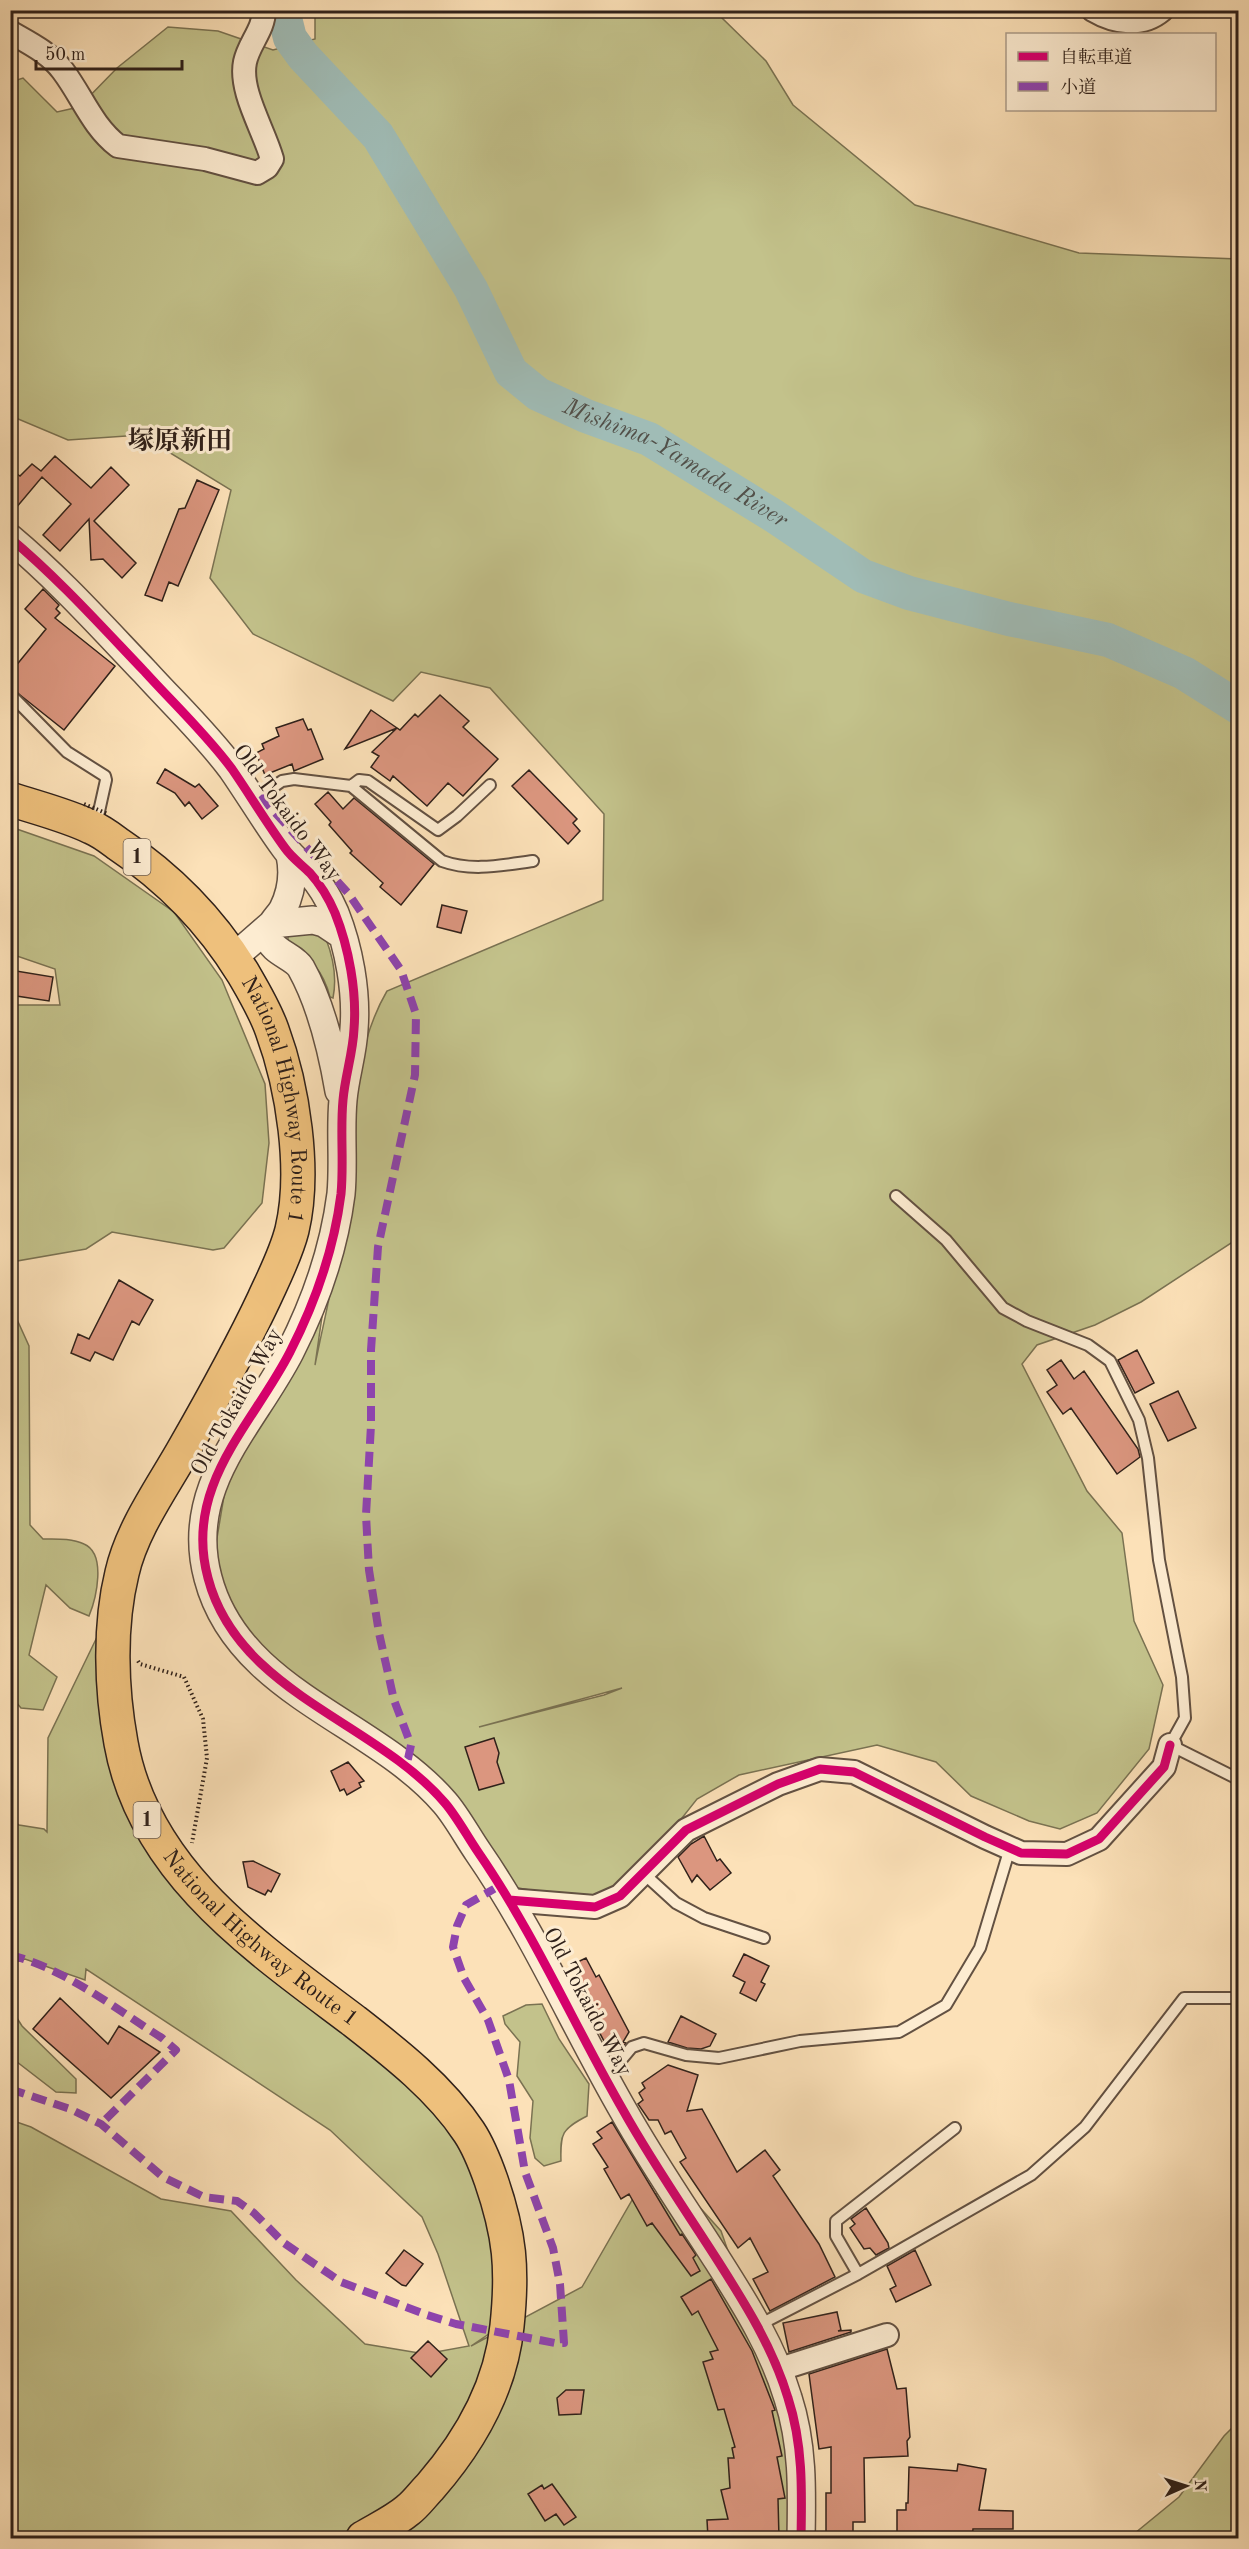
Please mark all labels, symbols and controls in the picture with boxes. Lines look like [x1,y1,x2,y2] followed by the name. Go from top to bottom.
[36,33,182,71] scale bar
[1006,33,1216,111] legend
[45,46,85,64] text: 50 m
[1060,47,1132,67] text: 自転車道
[1060,77,1096,97] text: 小道
[558,395,792,534] water label: Mishima-Yamada River
[128,426,232,455] district label: 塚原新田
[229,741,346,886] street label: Old Tokaido Way
[124,839,150,875] road number: 1
[237,973,309,1225] street label: National Highway Route 1
[187,1324,287,1479] street label: Old Tokaido Way
[134,1802,160,1838] road number: 1
[158,1846,362,2031] street label: National Highway Route 1
[539,1924,636,2080] street label: Old Tokaido Way
[1156,2456,1216,2516] north arrow
[1191,2479,1207,2493] text: N

